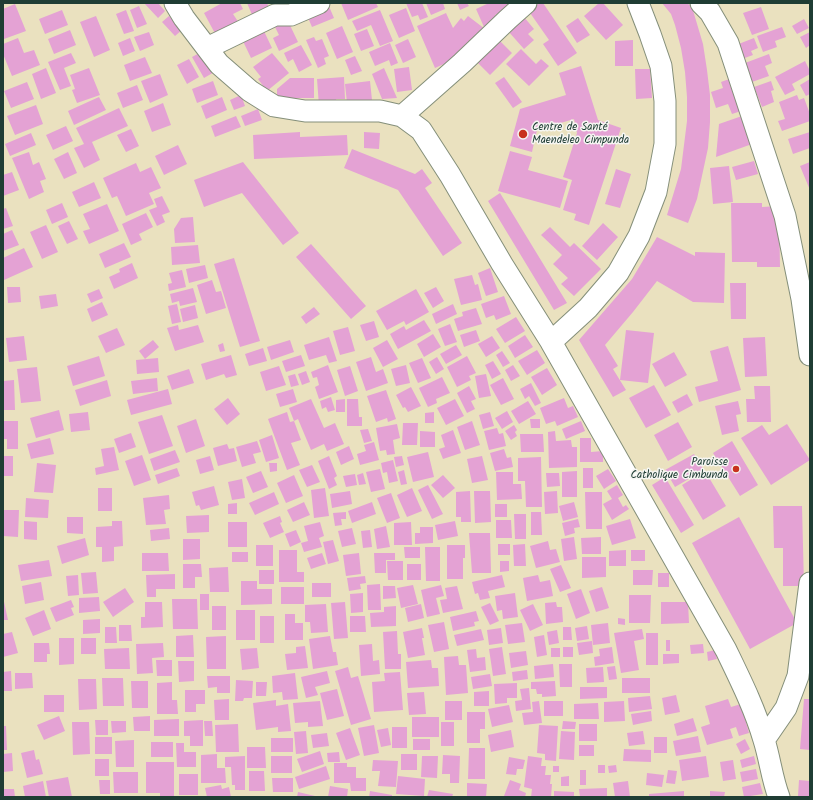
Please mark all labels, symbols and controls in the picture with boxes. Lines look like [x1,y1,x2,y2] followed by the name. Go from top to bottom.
[532,121,629,147] place label: Centre de Santé Maendeleo Cimpunda
[517,128,529,140] marker: Centre de Santé Maendeleo Cimpunda
[630,456,728,482] place label: Paroisse Catholique Cimbunda
[731,464,741,474] marker: Paroisse Catholique Cimbunda

